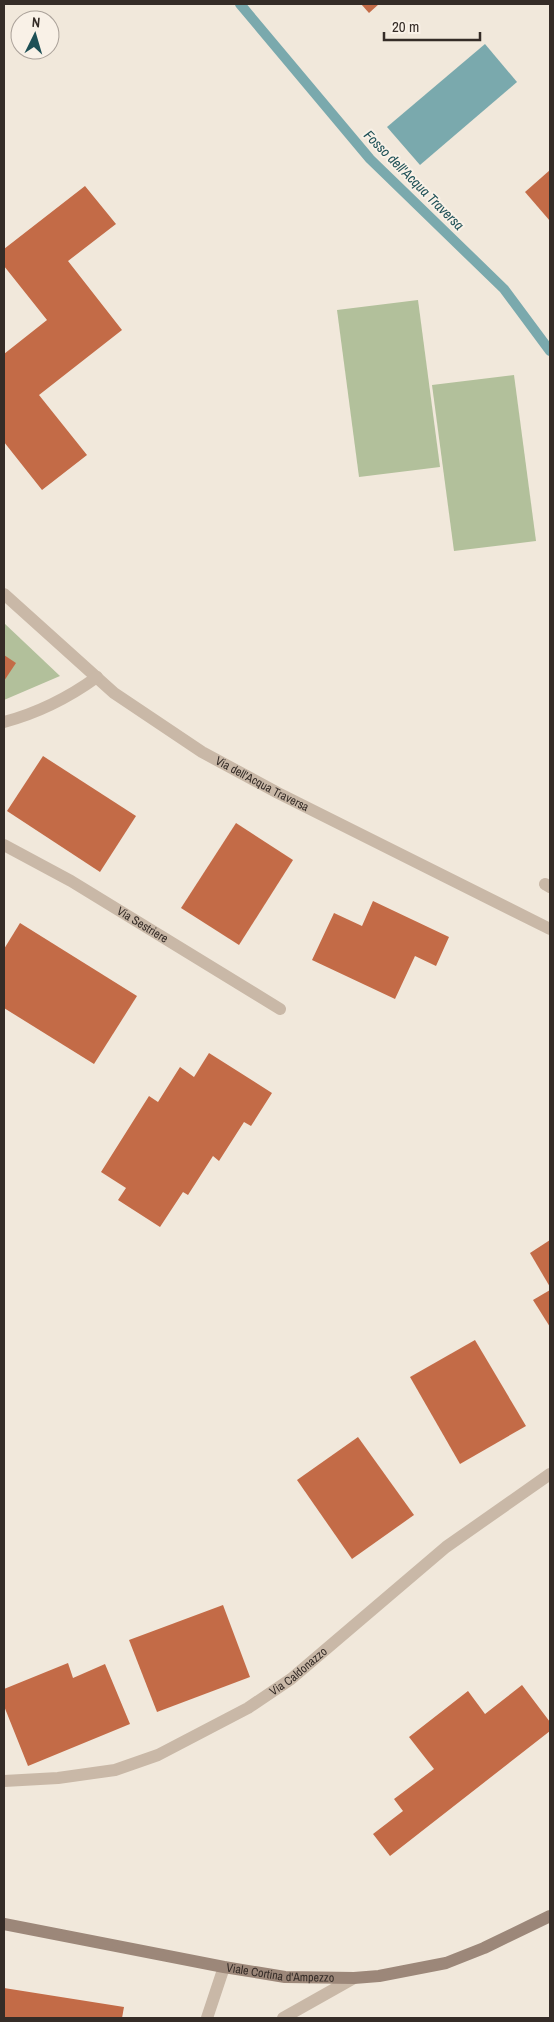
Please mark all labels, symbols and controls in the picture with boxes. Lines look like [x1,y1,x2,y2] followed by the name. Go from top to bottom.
[10,10,60,60] north arrow
[384,10,480,42] scale bar
[31,13,41,31] text: N
[392,16,419,37] text: 20 m
[360,126,468,234] water label: Fosso dell'Acqua Traversa
[212,753,312,815] street label: Via dell'Acqua Traversa
[114,903,171,947] street label: Via Sestriere
[266,1644,331,1699] street label: Via Caldonazzo
[225,1960,334,1986] street label: Viale Cortina d'Ampezzo

